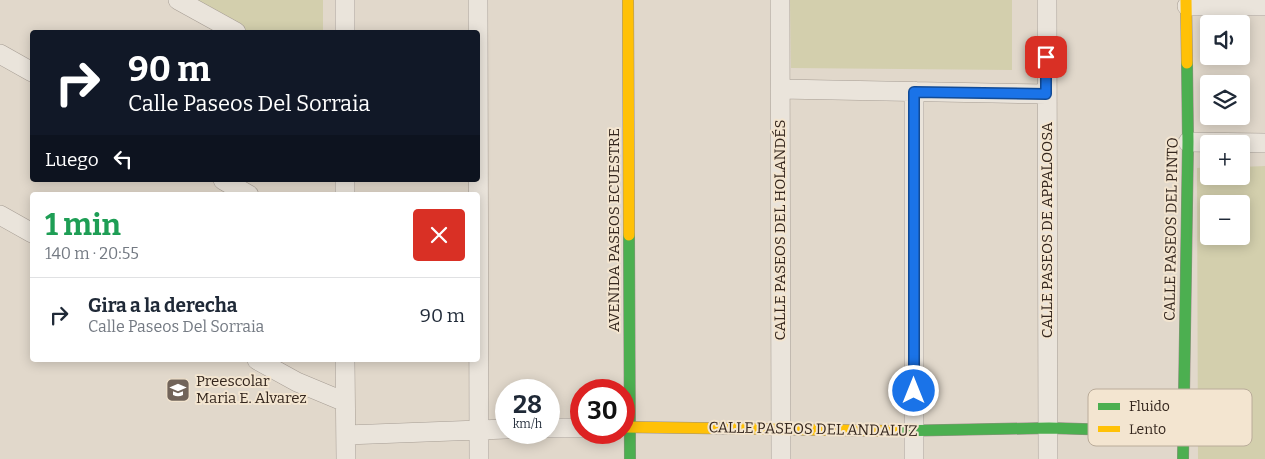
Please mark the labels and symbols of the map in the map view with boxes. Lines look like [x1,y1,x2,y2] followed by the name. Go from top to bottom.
[1025,36,1067,78] pin
[771,119,789,341] street label: CALLE PASEOS DEL HOLANDÉS
[1038,121,1056,338] street label: CALLE PASEOS DE APPALOOSA
[605,128,623,332] street label: AVENIDA PASEOS ECUESTRE
[1160,137,1182,321] street label: CALLE PASEOS DEL PINTO
[887,364,939,416] position arrow
[196,372,307,407] place label: Preescolar Maria E. Alvarez
[165,377,191,403] school or university icon: Preescolar Maria E. Alvarez
[570,379,635,444] speed limit sign: 30
[1088,389,1252,446] legend
[1129,398,1170,415] text: Fluido
[708,418,918,440] street label: CALLE PASEOS DEL ANDALUZ
[1129,421,1166,438] text: Lento

